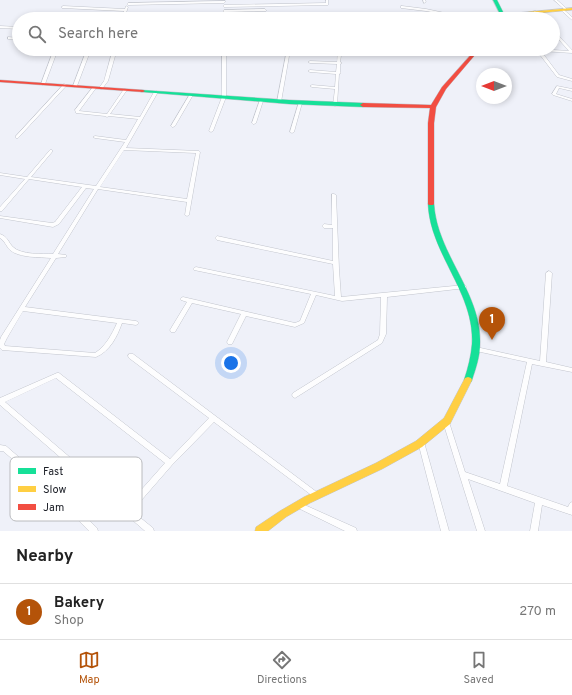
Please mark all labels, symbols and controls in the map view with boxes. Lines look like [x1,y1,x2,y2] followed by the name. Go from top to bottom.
[12,12,560,56] search box
[26,23,48,45] icon: search
[58,25,138,44] text: Search here
[476,68,512,104] north arrow
[479,307,505,340] pin: 1
[221,353,241,373] your location
[10,457,142,521] legend
[43,465,63,479] text: Fast
[43,483,66,497] text: Slow
[43,501,64,515] text: Jam
[16,546,73,568] text: Nearby
[54,594,104,613] text: Bakery
[26,604,32,620] text: 1
[519,604,556,620] text: 270 m
[54,613,84,629] text: Shop
[78,649,100,687] tab: Map
[257,649,307,687] tab: Directions
[463,649,494,687] tab: Saved

